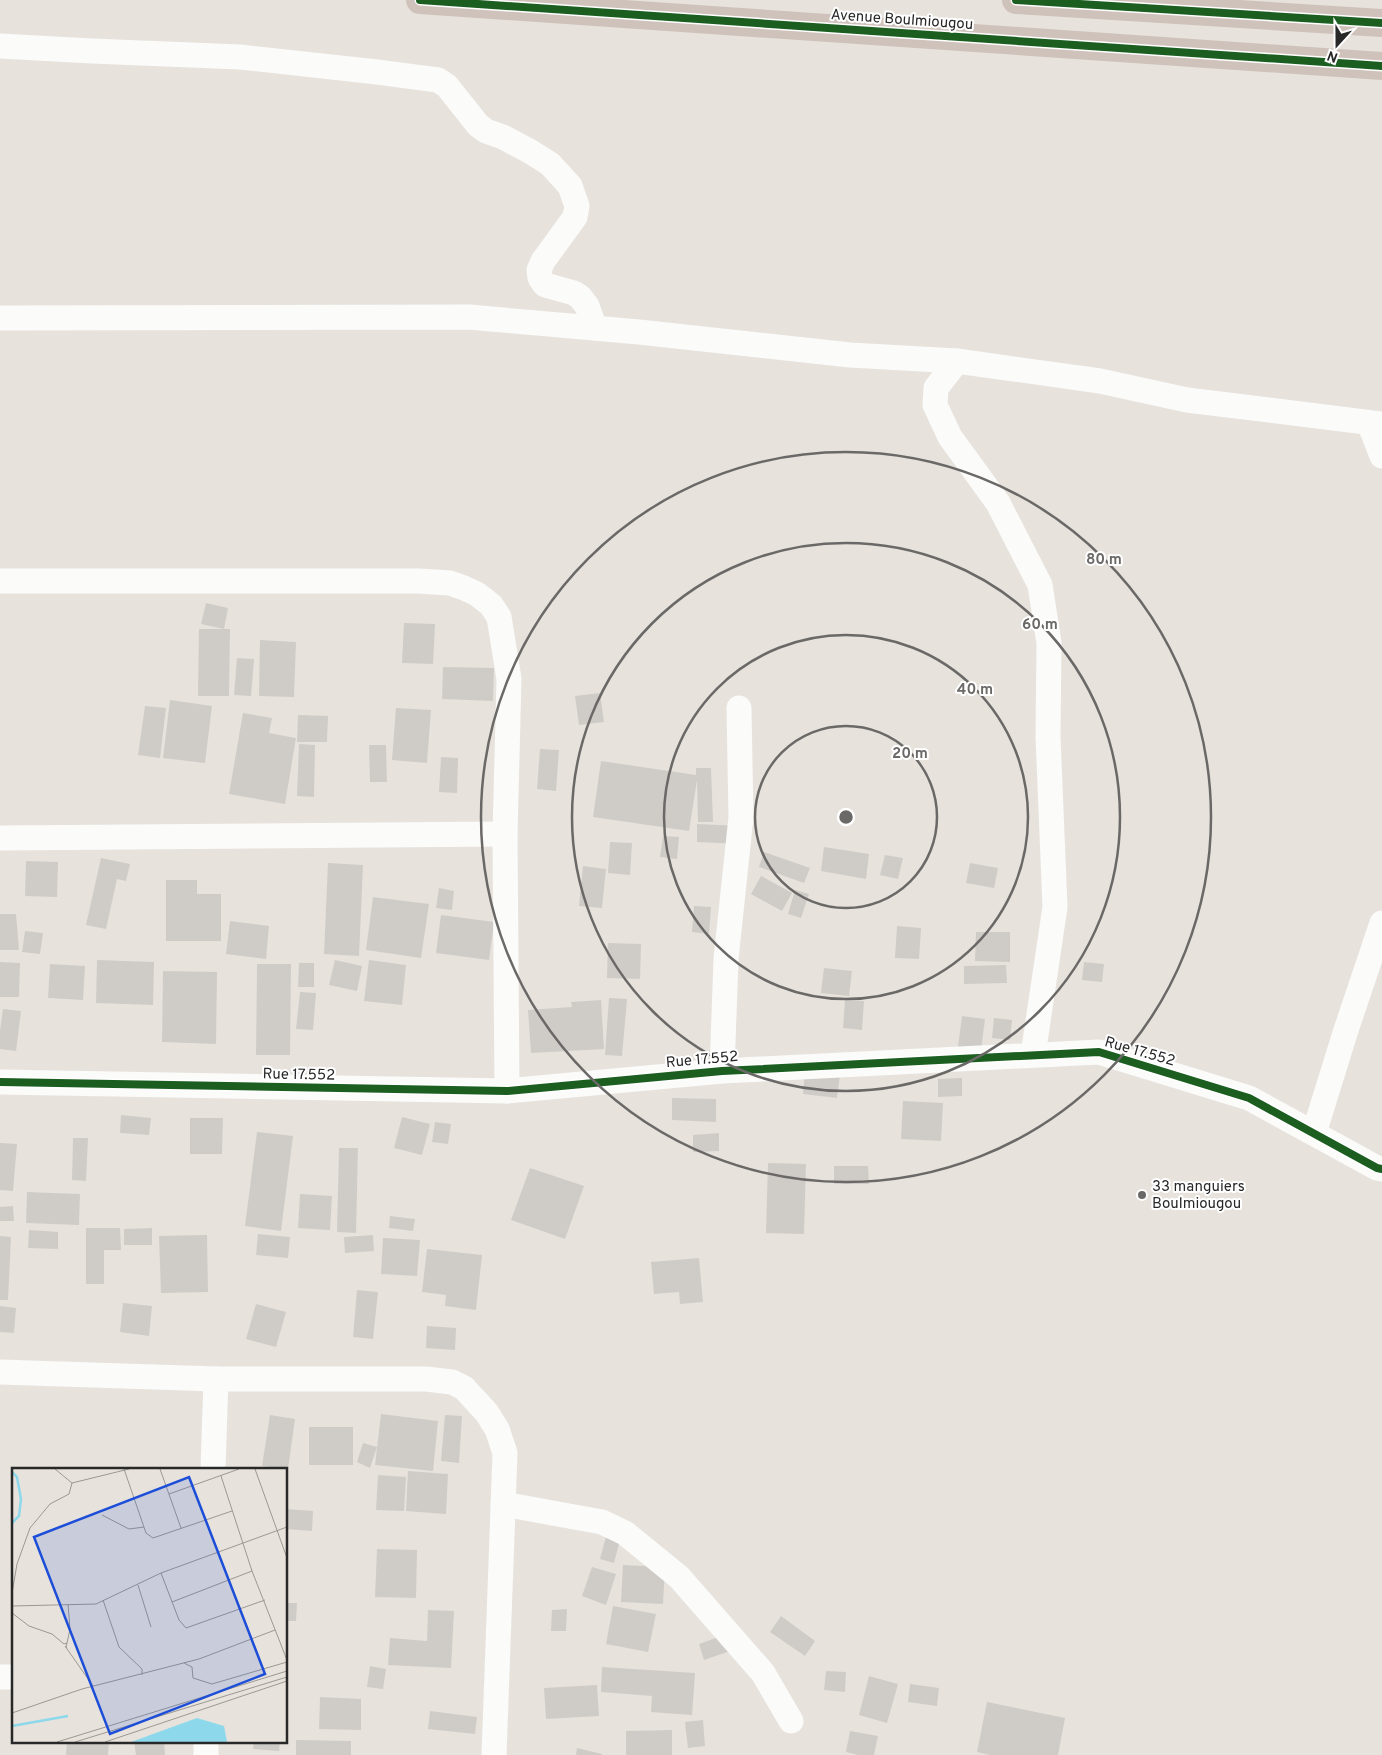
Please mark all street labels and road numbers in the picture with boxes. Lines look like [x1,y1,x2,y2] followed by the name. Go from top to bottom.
[830,6,974,35] street label: Avenue Boulmiougou
[1102,1033,1177,1072] street label: Rue 17.552
[665,1048,739,1073] street label: Rue 17.552
[262,1065,335,1086] street label: Rue 17.552

